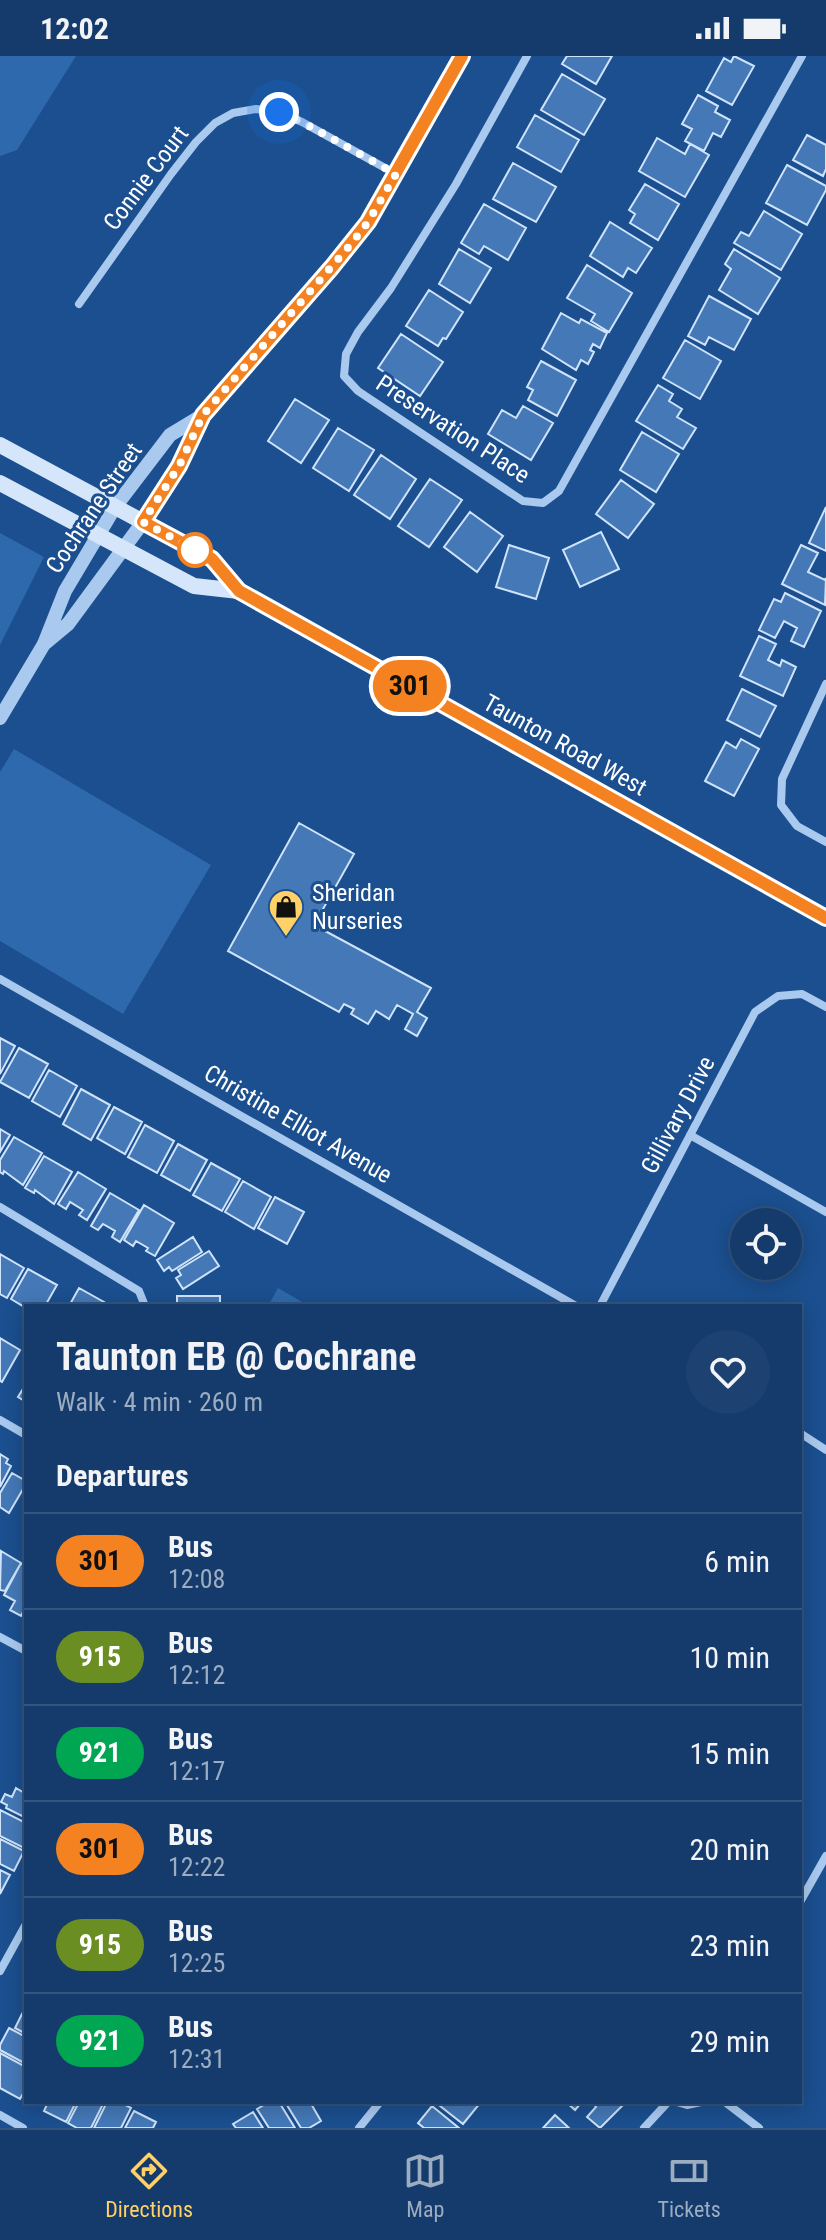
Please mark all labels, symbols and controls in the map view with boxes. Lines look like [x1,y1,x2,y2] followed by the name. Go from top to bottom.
[40,11,109,46] text: 12:02
[259,92,299,132] your location
[98,120,194,236] street label: Connie Court
[371,369,535,489] street label: Preservation Place
[40,437,148,579] street label: Cochrane Street
[178,533,212,567] unlabelled marker
[364,660,456,712] line badge: 301
[389,669,431,702] text: 301
[478,688,652,802] street label: Taunton Road West
[312,879,403,935] place label: Sheridan Nurseries
[267,888,305,938] shop icon: Sheridan Nurseries
[635,1052,721,1178] street label: Gillivary Drive
[199,1059,397,1189] street label: Christine Elliot Avenue
[730,1208,802,1280] map controls
[730,1208,802,1280] button: locate
[686,1330,770,1414] button: heart
[56,1335,416,1379] text: Taunton EB @ Cochrane
[56,1387,263,1417] text: Walk · 4 min · 260 m
[56,1458,189,1493] text: Departures
[168,1529,213,1564] text: Bus
[79,1544,121,1577] text: 301
[704,1544,770,1579] text: 6 min
[168,1564,225,1594] text: 12:08
[168,1625,213,1660] text: Bus
[79,1640,121,1673] text: 915
[689,1640,770,1675] text: 10 min
[168,1660,225,1690] text: 12:12
[168,1721,213,1756] text: Bus
[79,1736,121,1769] text: 921
[689,1736,770,1771] text: 15 min
[168,1756,225,1786] text: 12:17
[168,1817,213,1852] text: Bus
[79,1832,121,1865] text: 301
[689,1832,770,1867] text: 20 min
[168,1852,225,1882] text: 12:22
[168,1913,213,1948] text: Bus
[79,1928,121,1961] text: 915
[689,1928,770,1963] text: 23 min
[168,1948,225,1978] text: 12:25
[168,2009,213,2044] text: Bus
[79,2024,121,2057] text: 921
[689,2024,770,2059] text: 29 min
[168,2044,225,2074] text: 12:31
[105,2149,193,2222] tab: Directions
[403,2149,447,2222] tab: Map
[658,2149,721,2222] tab: Tickets

